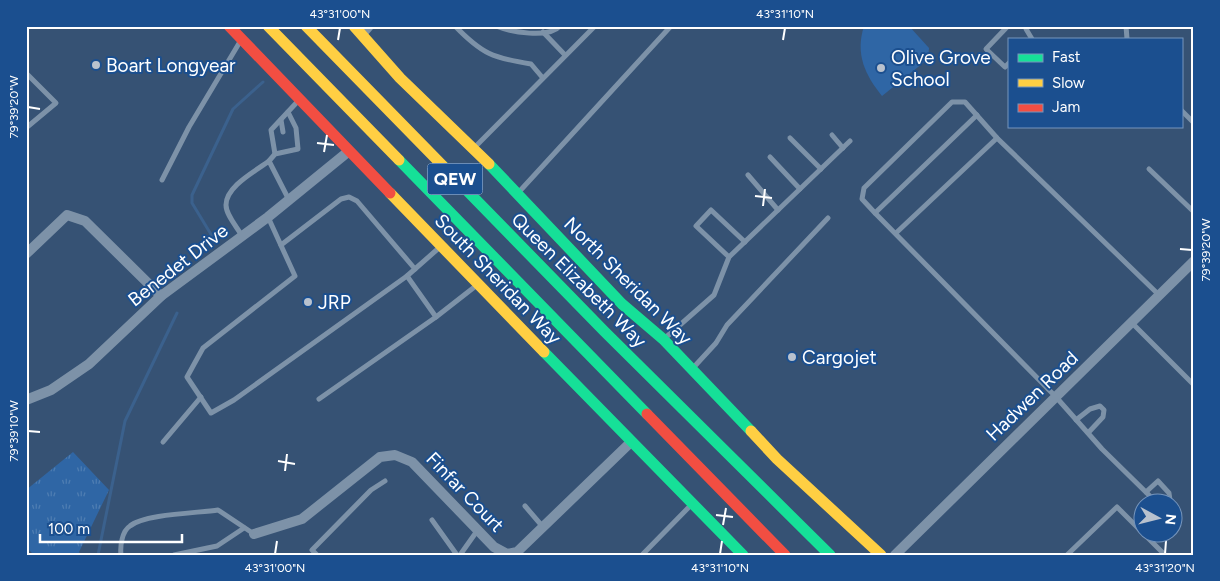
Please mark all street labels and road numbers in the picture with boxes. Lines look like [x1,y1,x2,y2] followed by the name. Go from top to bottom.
[428,163,482,194] road number: QEW
[507,208,651,352] street label: Queen Elizabeth Way
[430,209,566,349] street label: South Sheridan Way
[559,212,697,350] street label: North Sheridan Way
[124,219,232,311] street label: Benedet Drive
[981,346,1083,446] street label: Hadwen Road
[421,447,509,537] street label: Finfar Court

